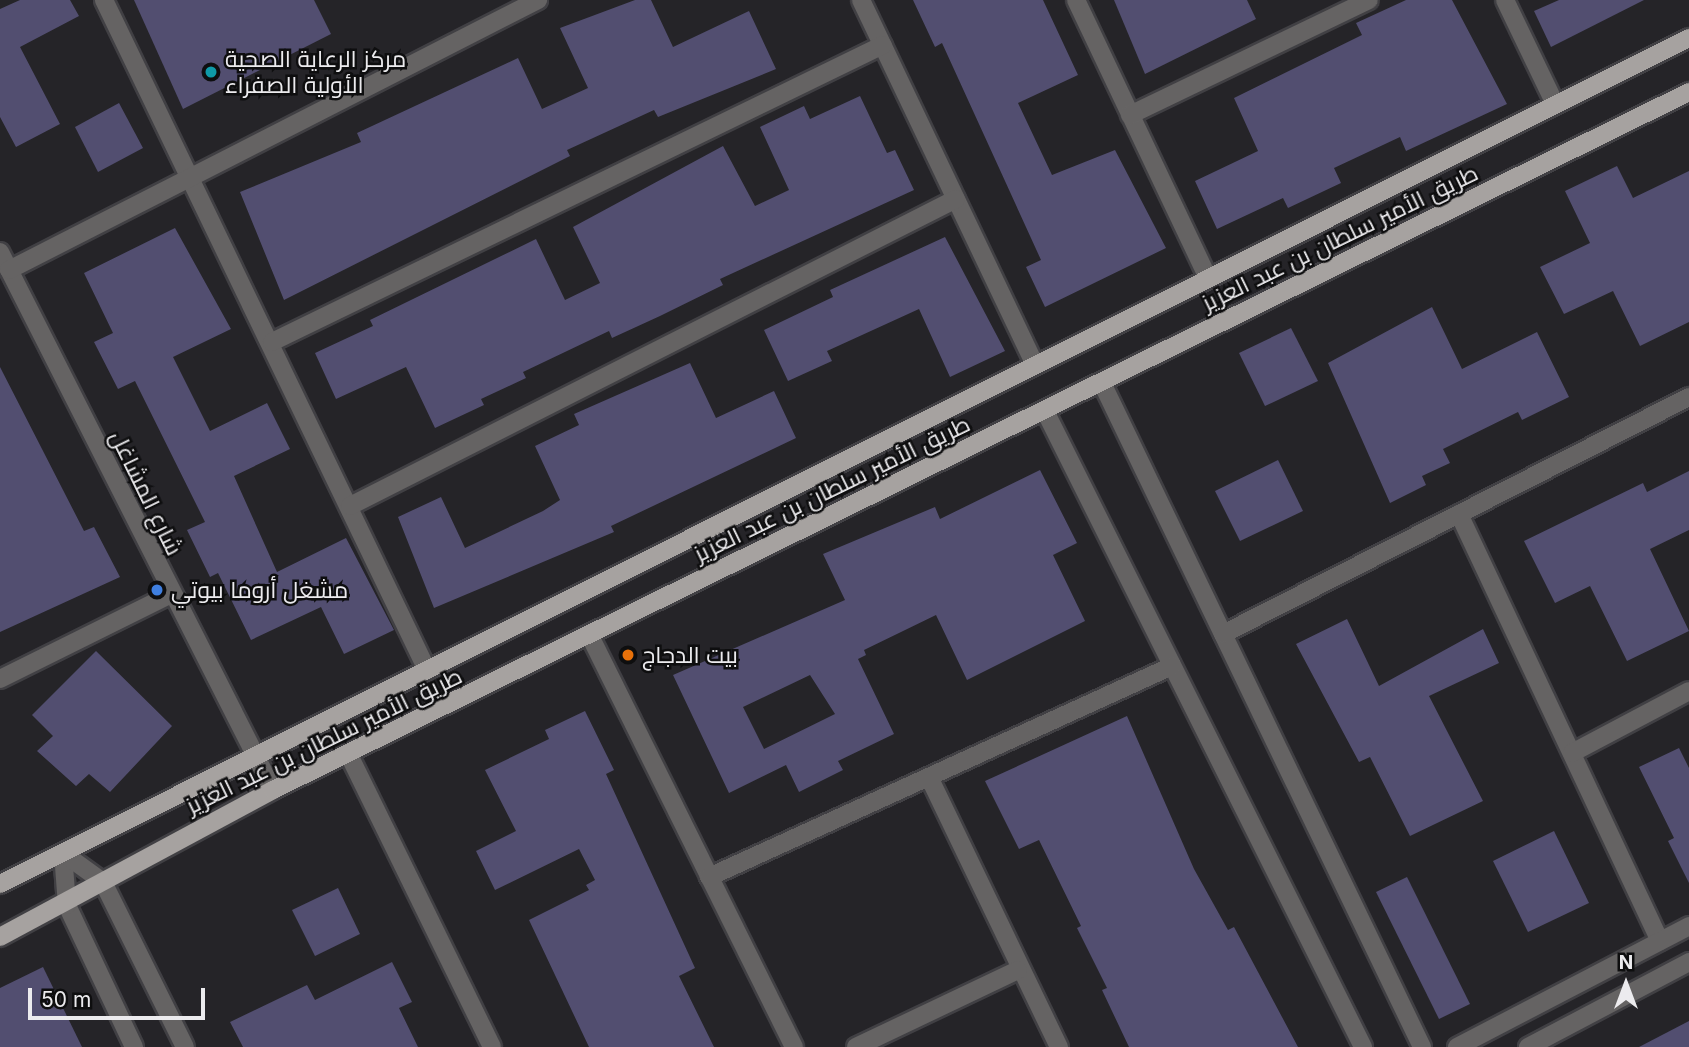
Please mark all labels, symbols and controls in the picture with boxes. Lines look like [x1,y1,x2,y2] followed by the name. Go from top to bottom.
[225,45,406,99] place label: مركز الرعاية الصحية الأولية الصفراء
[203,64,219,80] marker: مركز الرعاية الصحية الأولية الصفراء
[1198,159,1482,317] street label: طريق الأمير سلطان بن عبد العزيز
[690,410,974,568] street label: طريق الأمير سلطان بن عبد العزيز
[104,426,188,560] street label: شارع المشاغل
[171,576,348,604] place label: مشغل أروما بيوتي
[149,582,165,598] marker: مشغل أروما بيوتي
[642,641,738,669] place label: بيت الدجاج
[620,647,636,663] marker: بيت الدجاج
[182,662,466,820] street label: طريق الأمير سلطان بن عبد العزيز
[1591,949,1661,1019] north arrow
[1619,951,1633,974] text: N
[32,974,208,1018] scale bar
[41,987,91,1012] text: 50 m

